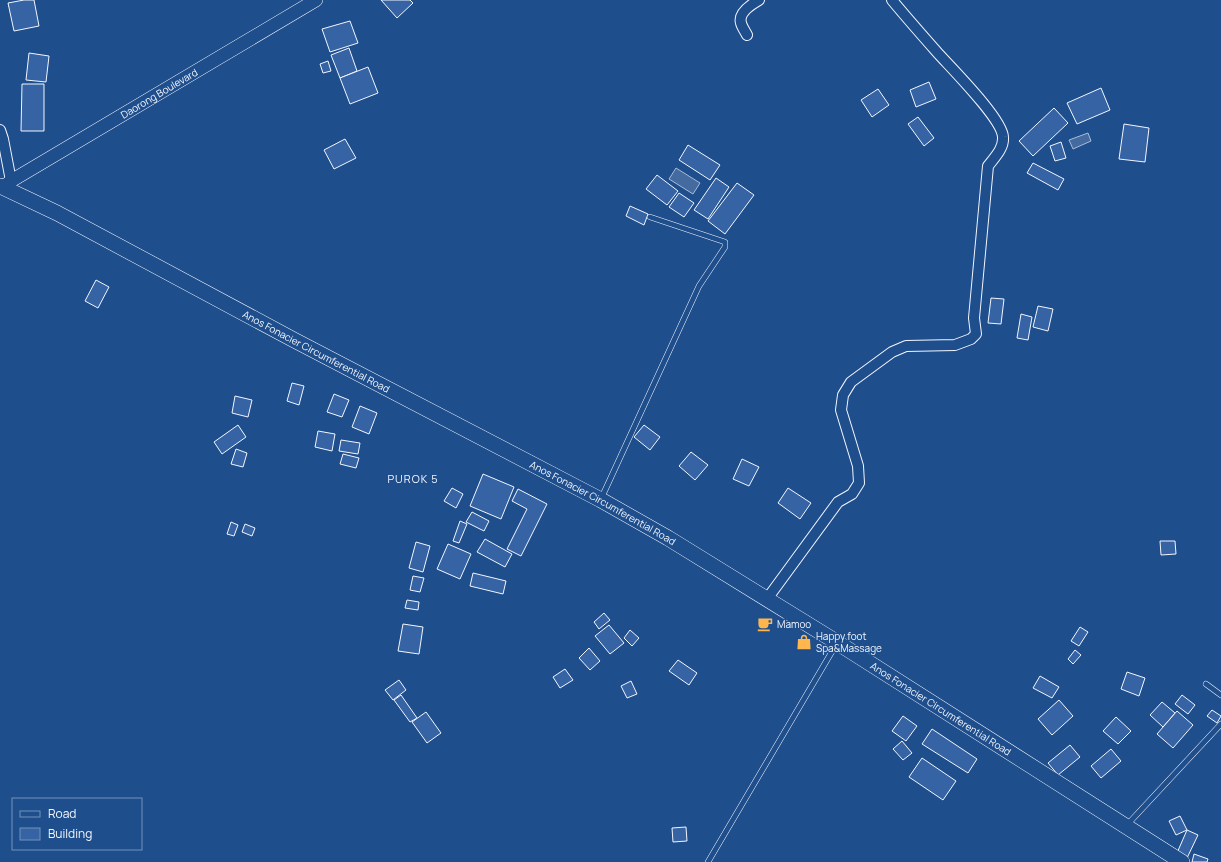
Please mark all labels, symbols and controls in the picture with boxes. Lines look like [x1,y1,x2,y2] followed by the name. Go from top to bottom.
[118,65,200,122] street label: Daorong Boulevard
[240,307,392,396] street label: Anos Fonacier Circumferential Road
[527,457,679,548] street label: Anos Fonacier Circumferential Road
[387,471,439,486] district label: PUROK 5
[756,615,774,633] cafe icon: Mamoo
[777,617,811,631] place label: Mamoo
[816,629,882,655] place label: Happy foot Spa&Massage
[795,633,813,651] shop icon: Happy foot Spa&Massage
[868,658,1014,759] street label: Anos Fonacier Circumferential Road
[12,798,142,850] legend
[48,805,76,822] text: Road
[48,825,92,842] text: Building

